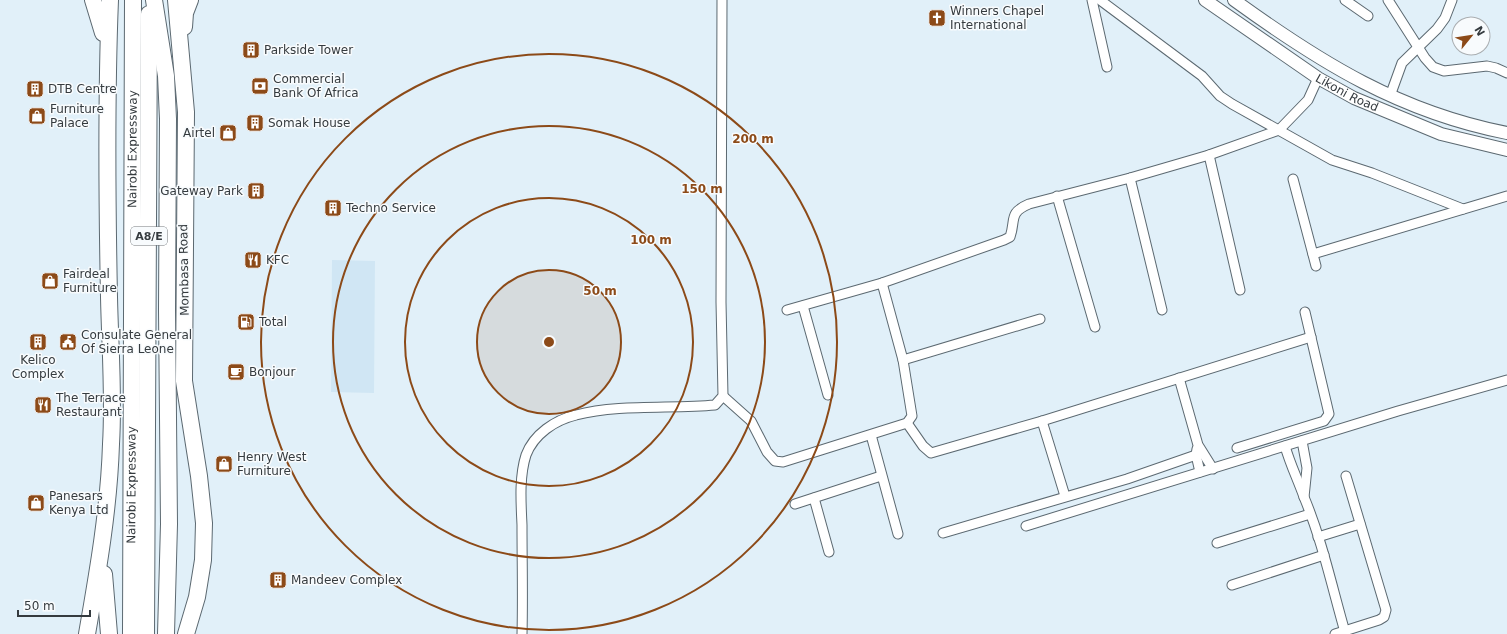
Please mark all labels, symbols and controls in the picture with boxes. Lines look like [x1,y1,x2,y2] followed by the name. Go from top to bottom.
[950,4,1044,32] place label: Winners Chapel International
[927,8,947,28] church icon: Winners Chapel International
[1451,16,1491,56] north arrow
[1471,24,1487,38] text: N
[241,40,261,60] building icon: Parkside Tower
[264,43,353,57] place label: Parkside Tower
[1313,71,1381,114] street label: Likoni Road
[273,72,359,100] place label: Commercial Bank Of Africa
[250,76,270,96] bank icon: Commercial Bank Of Africa
[25,79,45,99] building icon: DTB Centre
[48,82,117,96] place label: DTB Centre
[125,90,140,208] street label: Nairobi Expressway
[50,102,104,130] place label: Furniture Palace
[27,106,47,126] shop icon: Furniture Palace
[245,113,265,133] building icon: Somak House
[268,116,350,130] place label: Somak House
[218,123,238,143] shop icon: Airtel
[183,126,215,140] place label: Airtel
[732,132,774,146] text: 200 m
[246,181,266,201] building icon: Gateway Park
[681,182,723,196] text: 150 m
[160,184,243,198] place label: Gateway Park
[323,198,343,218] building icon: Techno Service
[345,201,436,215] place label: Techno Service
[176,224,192,316] street label: Mombasa Road
[131,227,167,245] road number: A8/E
[630,233,672,247] text: 100 m
[243,250,263,270] restaurant icon: KFC
[266,253,289,267] place label: KFC
[63,267,117,295] place label: Fairdeal Furniture
[40,271,60,291] shop icon: Fairdeal Furniture
[583,284,617,298] text: 50 m
[236,312,256,332] fuel station icon: Total
[258,315,287,329] place label: Total
[81,328,192,356] place label: Consulate General Of Sierra Leone
[28,332,48,352] building icon: Kelico Complex
[58,332,78,352] public building icon: Consulate General Of Sierra Leone
[542,335,556,349] centre of rings
[12,353,64,381] place label: Kelico Complex
[226,362,246,382] cafe icon: Bonjour
[249,365,295,379] place label: Bonjour
[55,391,126,419] place label: The Terrace Restaurant
[33,395,53,415] restaurant icon: The Terrace Restaurant
[124,426,139,544] street label: Nairobi Expressway
[237,450,307,478] place label: Henry West Furniture
[214,454,234,474] shop icon: Henry West Furniture
[49,489,109,517] place label: Panesars Kenya Ltd
[26,493,46,513] shop icon: Panesars Kenya Ltd
[268,570,288,590] building icon: Mandeev Complex
[291,573,402,587] place label: Mandeev Complex
[18,592,90,618] scale bar
[24,599,55,613] text: 50 m

